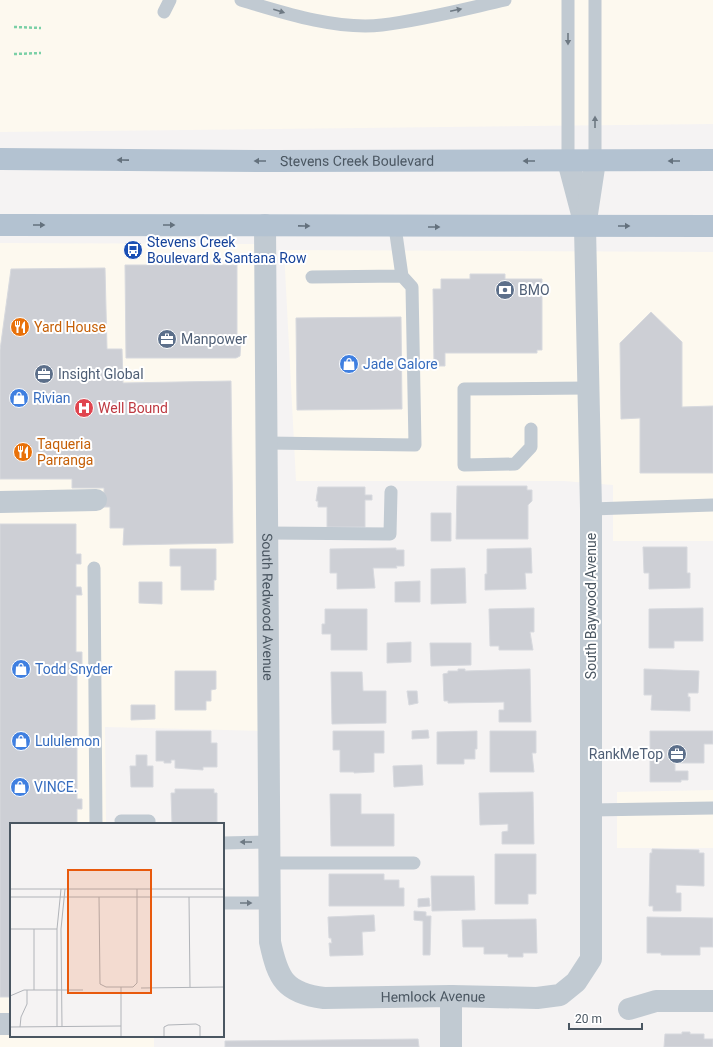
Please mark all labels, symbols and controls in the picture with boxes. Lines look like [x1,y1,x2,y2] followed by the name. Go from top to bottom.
[450,7,462,13] one-way arrow
[273,8,285,14] one-way arrow
[565,33,571,46] one-way arrow
[592,115,598,128] one-way arrow
[280,153,434,169] street label: Stevens Creek Boulevard
[116,157,129,163] one-way arrow
[668,157,680,164] one-way arrow
[253,158,266,164] one-way arrow
[522,158,535,164] one-way arrow
[33,222,46,228] one-way arrow
[163,222,176,228] one-way arrow
[298,223,311,229] one-way arrow
[618,223,631,229] one-way arrow
[428,224,441,230] one-way arrow
[147,234,307,266] place label: Stevens Creek Boulevard & Santana Row
[122,239,144,261] bus stop icon: Stevens Creek Boulevard & Santana Row
[494,279,516,301] bank icon: BMO
[519,282,550,298] place label: BMO
[9,316,31,338] restaurant icon: Yard House
[34,319,106,335] place label: Yard House
[156,328,178,350] office icon: Manpower
[181,331,247,347] place label: Manpower
[338,353,360,375] shop icon: Jade Galore
[363,356,438,372] place label: Jade Galore
[33,363,55,385] office icon: Insight Global
[58,366,144,382] place label: Insight Global
[8,387,30,409] shop icon: Rivian
[33,390,71,406] place label: Rivian
[73,397,95,419] hospital icon: Well Bound
[98,400,168,416] place label: Well Bound
[37,436,93,468] place label: Taqueria Parranga
[12,441,34,463] restaurant icon: Taqueria Parranga
[259,533,276,681] street label: South Redwood Avenue
[583,533,599,679] street label: South Baywood Avenue
[10,658,32,680] shop icon: Todd Snyder
[35,661,113,677] place label: Todd Snyder
[10,730,32,752] shop icon: Lululemon
[35,733,100,749] place label: Lululemon
[666,743,688,765] office icon: RankMeTop
[589,746,663,762] place label: RankMeTop
[9,776,31,798] shop icon: VINCE.
[34,779,77,795] place label: VINCE.
[10,823,224,1037] inset map
[239,839,252,845] one-way arrow
[240,900,253,906] one-way arrow
[380,988,486,1005] street label: Hemlock Avenue
[569,1005,642,1031] scale bar
[575,1012,602,1026] text: 20 m

